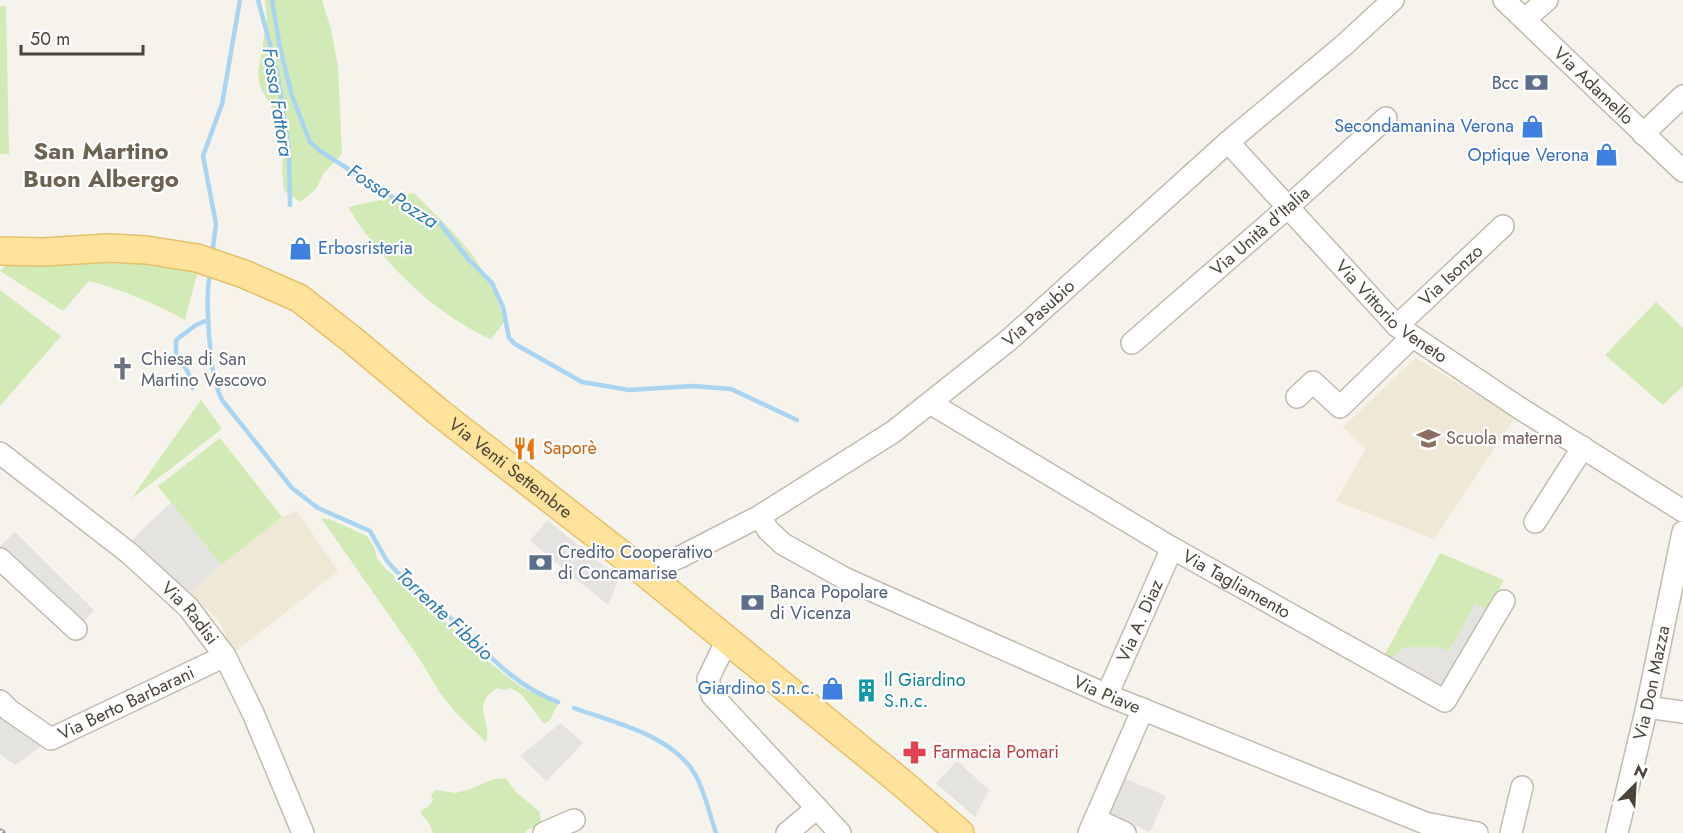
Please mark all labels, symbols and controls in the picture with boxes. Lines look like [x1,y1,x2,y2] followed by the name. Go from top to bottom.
[21,18,142,56] scale bar
[30,26,70,52] text: 50 m
[1547,41,1640,131] street label: Via Adamello
[255,45,300,159] water label: Fossa Fattora
[1492,70,1519,96] place label: Bcc
[1524,70,1550,96] bank icon: Bcc
[1334,113,1514,139] place label: Secondamanina Verona
[1519,113,1545,139] shop icon: Secondamanina Verona
[23,133,179,196] district label: San Martino Buon Albergo
[1468,142,1589,168] place label: Optique Verona
[1594,142,1620,168] shop icon: Optique Verona
[342,157,444,236] water label: Fossa Pozza
[1205,180,1316,282] street label: Via Unità d'Italia
[287,235,313,261] shop icon: Erbosristeria
[318,235,413,261] place label: Erbosristeria
[1413,238,1489,312] street label: Via Isonzo
[1329,254,1453,369] street label: Via Vittorio Veneto
[997,273,1081,353] street label: Via Pasubio
[141,346,267,393] place label: Chiesa di San Martino Vescovo
[110,356,136,382] church icon: Chiesa di San Martino Vescovo
[443,412,578,525] street label: Via Venti Settembre
[1415,425,1441,451] school or university icon: Scuola materna
[1446,425,1563,451] place label: Scuola materna
[512,435,538,461] restaurant icon: Saporè
[543,435,597,461] place label: Saporè
[558,539,713,586] place label: Credito Cooperativo di Concamarise
[1177,543,1296,625] street label: Via Tagliamento
[527,549,553,575] bank icon: Credito Cooperativo di Concamarise
[389,561,500,668] water label: Torrente Fibbio
[1110,575,1170,666] street label: Via A. Diaz
[155,576,225,650] street label: Via Radisi
[770,579,888,626] place label: Banca Popolare di Vicenza
[739,589,765,615] bank icon: Banca Popolare di Vicenza
[1627,623,1676,743] street label: Via Don Mazza
[53,659,199,747] street label: Via Berto Barbarani
[884,667,966,714] place label: Il Giardino S.n.c.
[1069,669,1144,720] street label: Via Piave
[698,675,815,701] place label: Giardino S.n.c.
[820,675,846,701] shop icon: Giardino S.n.c.
[853,677,879,703] building icon: Il Giardino S.n.c.
[902,739,928,765] pharmacy icon: Farmacia Pomari
[933,739,1059,765] place label: Farmacia Pomari
[1605,755,1665,815] north arrow
[1630,759,1651,785] text: N

